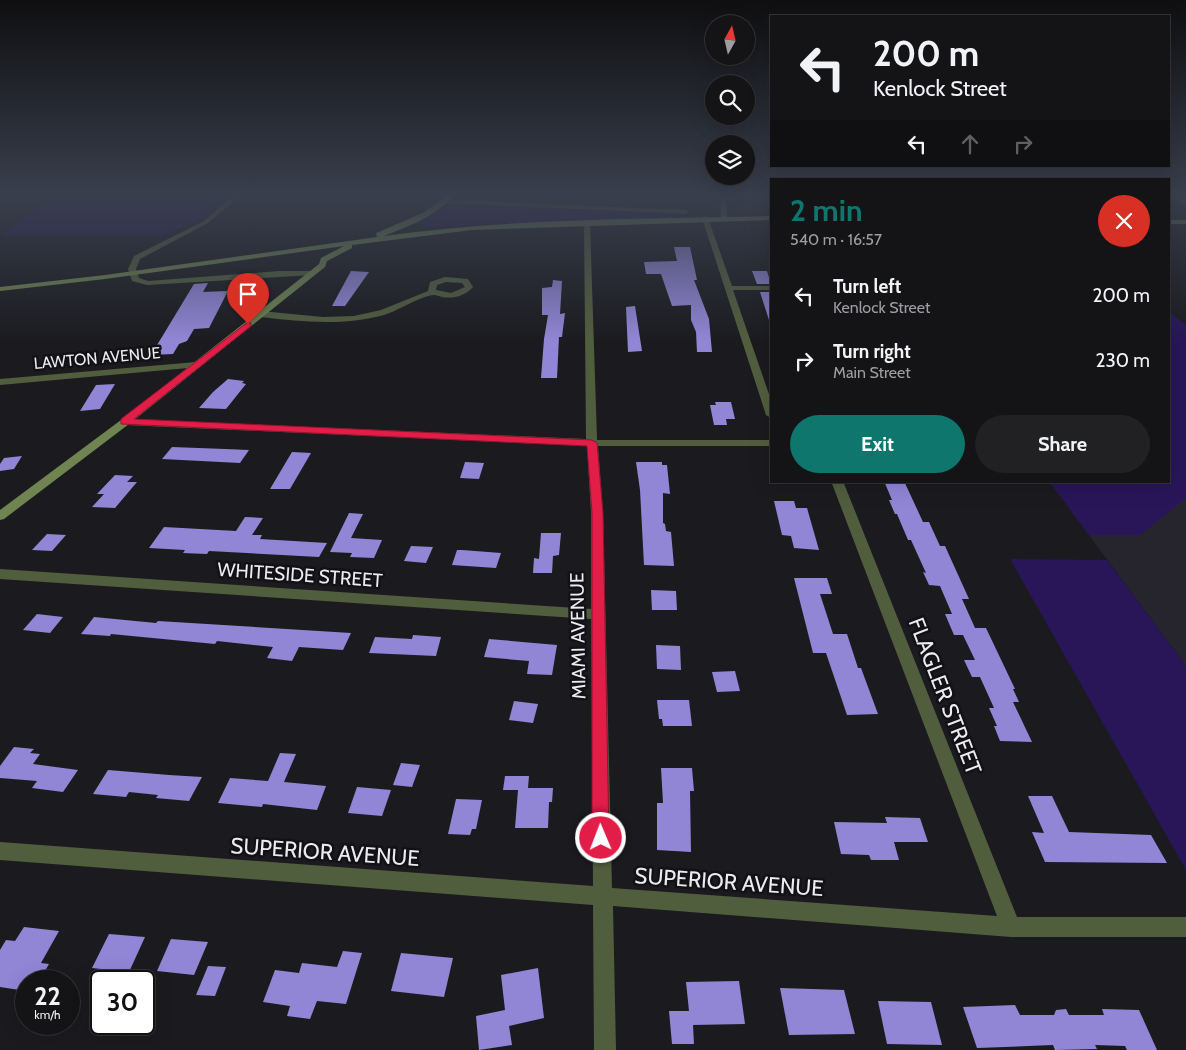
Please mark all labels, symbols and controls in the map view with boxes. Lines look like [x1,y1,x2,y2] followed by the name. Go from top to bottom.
[705,15,755,65] north arrow
[705,15,755,185] map controls
[873,32,979,75] text: 200 m
[790,35,855,100] icon: left
[705,75,755,125] button: search
[873,75,1007,102] text: Kenlock Street
[903,130,931,158] icon: left
[956,130,984,158] icon: ahead
[1009,130,1037,158] icon: right
[705,135,755,185] button: layers
[790,192,862,229] text: 2 min
[1098,195,1150,247] button: close
[790,230,882,249] text: 540 m · 16:57
[227,273,269,324] pin
[833,275,901,298] text: Turn left
[234,280,262,308] icon: arrive
[790,282,818,310] icon: left
[1093,284,1150,307] text: 200 m
[833,298,930,317] text: Kenlock Street
[833,340,911,363] text: Turn right
[33,343,161,373] street label: LAWTON AVENUE
[790,347,818,375] icon: right
[1096,349,1150,372] text: 230 m
[833,363,911,382] text: Main Street
[790,415,965,473] button: Exit
[975,415,1150,473] button: Share
[217,558,383,592] street label: WHITESIDE STREET
[565,572,591,700] street label: MIAMI AVENUE
[903,614,987,779] street label: FLAGLER STREET
[574,811,626,863] position arrow
[230,832,420,872] street label: SUPERIOR AVENUE
[634,862,824,902] street label: SUPERIOR AVENUE
[90,970,155,1035] speed limit sign: 30
[34,981,61,1011] text: 22
[34,1007,61,1022] text: km/h

